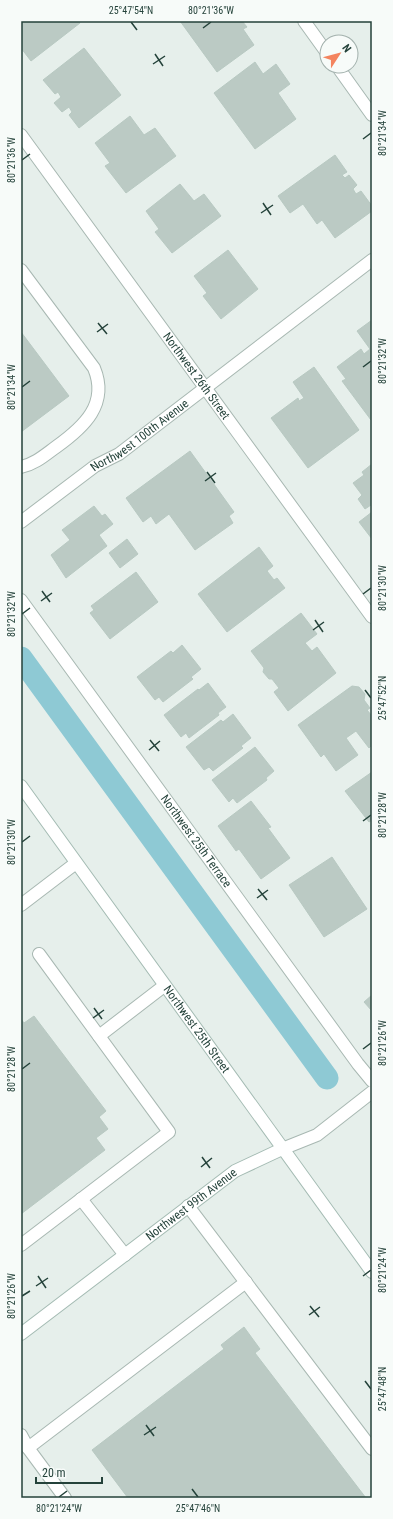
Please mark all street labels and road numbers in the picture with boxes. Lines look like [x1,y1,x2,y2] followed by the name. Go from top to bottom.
[160,330,233,422] street label: Northwest 26th Street
[88,396,192,474] street label: Northwest 100th Avenue
[158,792,235,890] street label: Northwest 25th Terrace
[160,983,233,1076] street label: Northwest 25th Street
[143,1165,240,1243] street label: Northwest 99th Avenue

